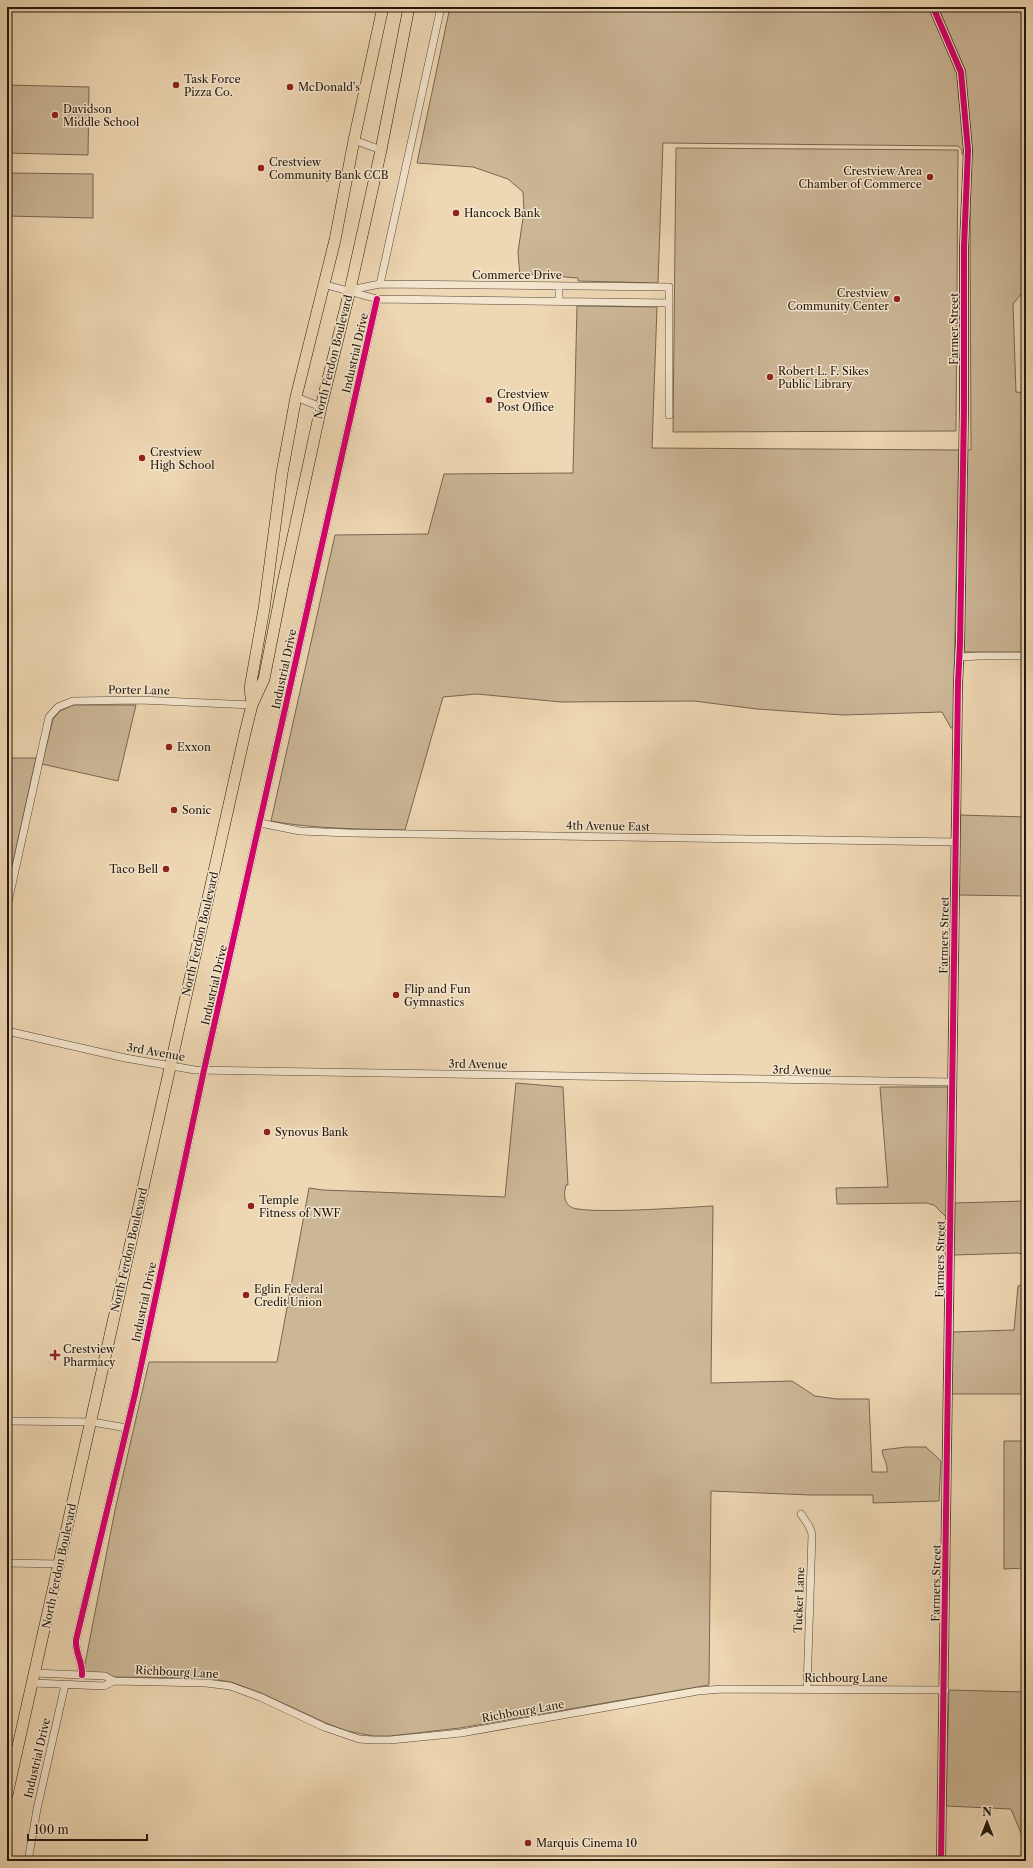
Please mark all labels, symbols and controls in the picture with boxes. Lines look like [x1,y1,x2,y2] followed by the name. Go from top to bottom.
[184,72,241,99] place label: Task Force Pizza Co.
[171,80,181,90] marker: Task Force Pizza Co.
[298,80,360,94] place label: McDonald's
[285,82,295,92] marker: McDonald's
[63,102,140,129] place label: Davidson Middle School
[50,110,60,120] marker: Davidson Middle School
[269,155,389,182] place label: Crestview Community Bank CCB
[256,163,266,173] marker: Crestview Community Bank CCB
[799,164,922,191] place label: Crestview Area Chamber of Commerce
[925,172,935,182] marker: Crestview Area Chamber of Commerce
[464,206,541,220] place label: Hancock Bank
[451,208,461,218] marker: Hancock Bank
[472,268,562,282] street label: Commerce Drive
[787,286,890,313] place label: Crestview Community Center
[311,293,355,421] street label: North Ferdon Boulevard
[947,293,961,365] street label: Farmer Street
[892,294,902,304] marker: Crestview Community Center
[339,312,371,394] street label: Industrial Drive
[778,364,869,391] place label: Robert L. F. Sikes Public Library
[765,372,775,382] marker: Robert L. F. Sikes Public Library
[497,387,554,414] place label: Crestview Post Office
[484,395,494,405] marker: Crestview Post Office
[150,445,215,472] place label: Crestview High School
[137,453,147,463] marker: Crestview High School
[269,628,299,710] street label: Industrial Drive
[108,682,170,698] street label: Porter Lane
[177,740,211,754] place label: Exxon
[164,742,174,752] marker: Exxon
[182,803,212,817] place label: Sonic
[169,805,179,815] marker: Sonic
[566,818,650,834] street label: 4th Avenue East
[109,862,159,876] place label: Taco Bell
[161,864,171,874] marker: Taco Bell
[179,870,221,998] street label: North Ferdon Boulevard
[936,896,952,974] street label: Farmers Street
[198,944,230,1026] street label: Industrial Drive
[404,982,471,1009] place label: Flip and Fun Gymnastics
[391,990,401,1000] marker: Flip and Fun Gymnastics
[126,1040,186,1064] street label: 3rd Avenue
[448,1056,508,1072] street label: 3rd Avenue
[772,1062,832,1078] street label: 3rd Avenue
[275,1125,349,1139] place label: Synovus Bank
[262,1127,272,1137] marker: Synovus Bank
[108,1186,150,1314] street label: North Ferdon Boulevard
[259,1193,341,1220] place label: Temple Fitness of NWF
[246,1201,256,1211] marker: Temple Fitness of NWF
[932,1220,948,1298] street label: Farmers Street
[129,1261,159,1343] street label: Industrial Drive
[254,1282,324,1309] place label: Eglin Federal Credit Union
[241,1290,251,1300] marker: Eglin Federal Credit Union
[63,1342,116,1369] place label: Crestview Pharmacy
[50,1350,60,1360] marker: Crestview Pharmacy
[39,1502,79,1630] street label: North Ferdon Boulevard
[928,1544,944,1622] street label: Farmers Street
[791,1567,807,1633] street label: Tucker Lane
[135,1663,219,1681] street label: Richbourg Lane
[804,1671,888,1685] street label: Richbourg Lane
[481,1697,565,1725] street label: Richbourg Lane
[21,1717,53,1799] street label: Industrial Drive
[967,1802,1007,1842] north arrow
[982,1805,992,1819] text: N
[28,1816,147,1842] scale bar
[34,1822,69,1837] text: 100 m
[536,1836,637,1850] place label: Marquis Cinema 10
[523,1838,533,1848] marker: Marquis Cinema 10

